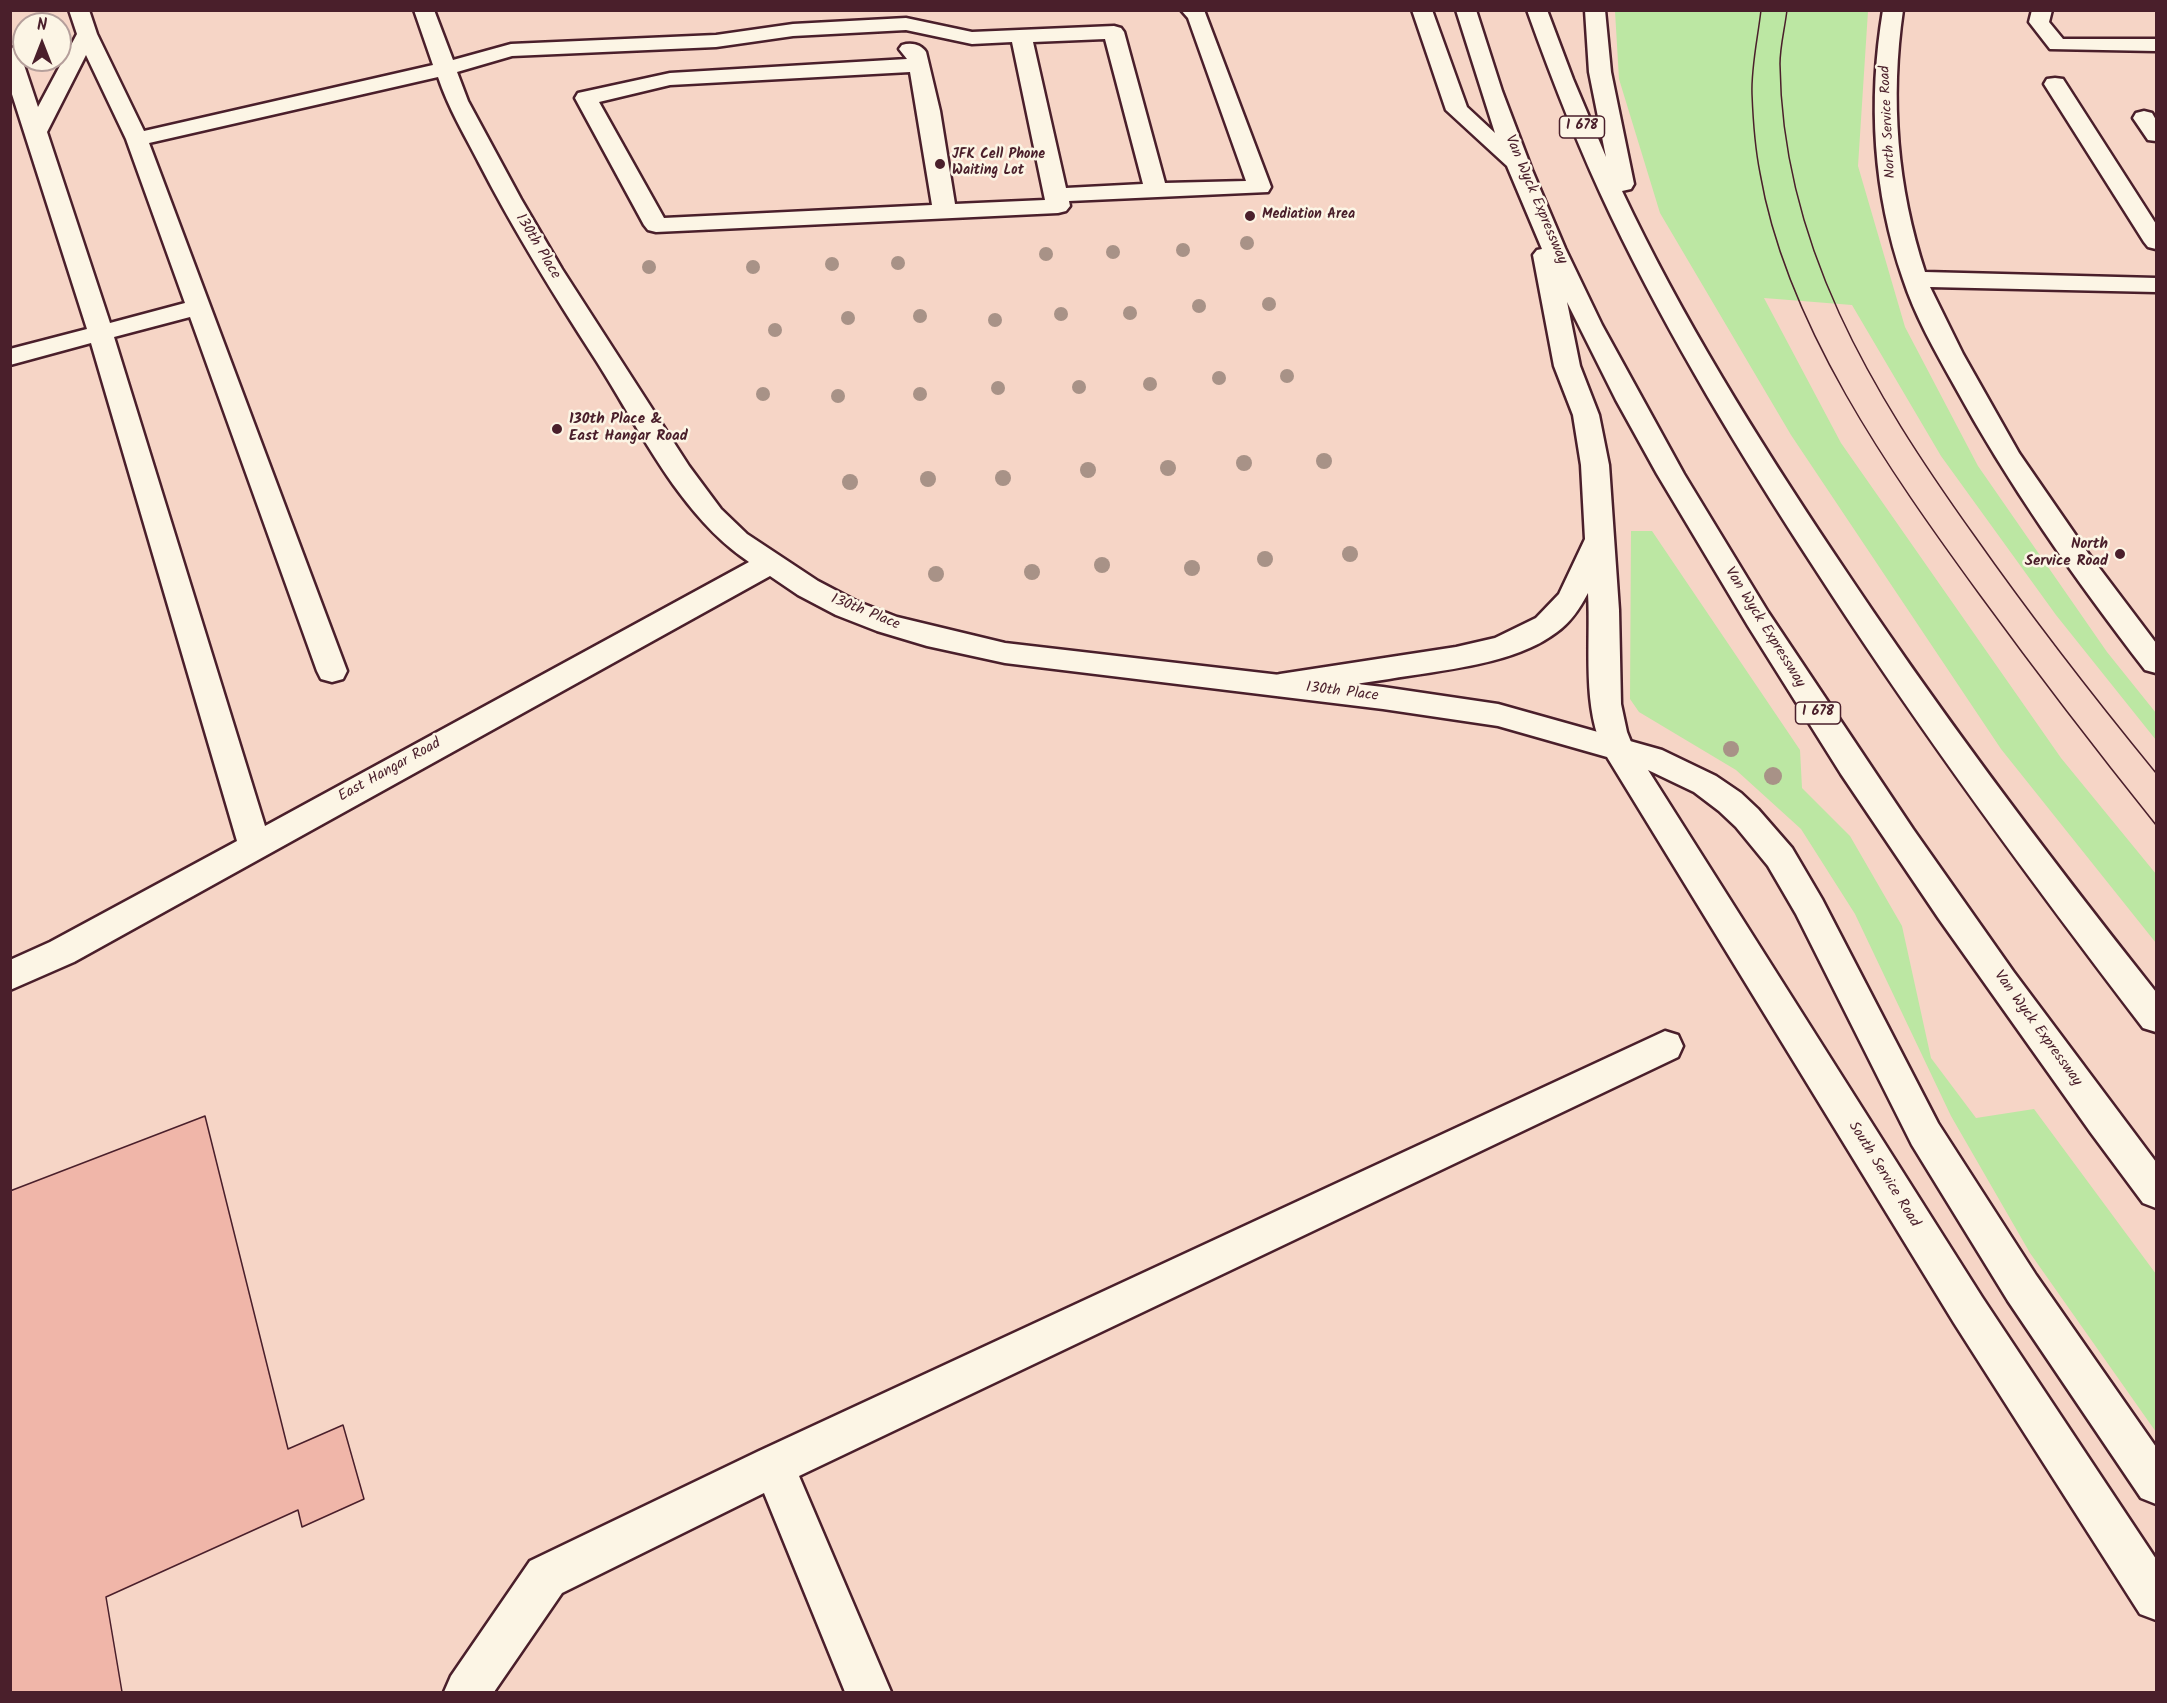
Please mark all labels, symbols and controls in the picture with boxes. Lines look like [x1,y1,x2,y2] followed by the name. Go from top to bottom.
[12,12,72,72] north arrow
[37,13,47,38] text: N
[1878,65,1900,179] street label: North Service Road
[1560,116,1604,138] road number: I 678
[1500,133,1570,267] street label: Van Wyck Expressway
[952,148,1045,180] place label: JFK Cell Phone Waiting Lot
[933,157,947,171] marker: JFK Cell Phone Waiting Lot
[1262,208,1355,224] place label: Mediation Area
[1243,209,1257,223] marker: Mediation Area
[511,211,563,283] street label: 130th Place
[569,411,688,446] place label: 130th Place & East Hangar Road
[550,422,564,436] marker: 130th Place & East Hangar Road
[2025,536,2108,571] place label: North Service Road
[2113,547,2127,561] marker: North Service Road
[1720,564,1808,692] street label: Van Wyck Expressway
[828,591,902,635] street label: 130th Place
[1305,680,1379,706] street label: 130th Place
[1796,702,1840,724] road number: I 678
[336,735,444,807] street label: East Hangar Road
[1989,968,2085,1090] street label: Van Wyck Expressway
[1843,1119,1923,1231] street label: South Service Road

